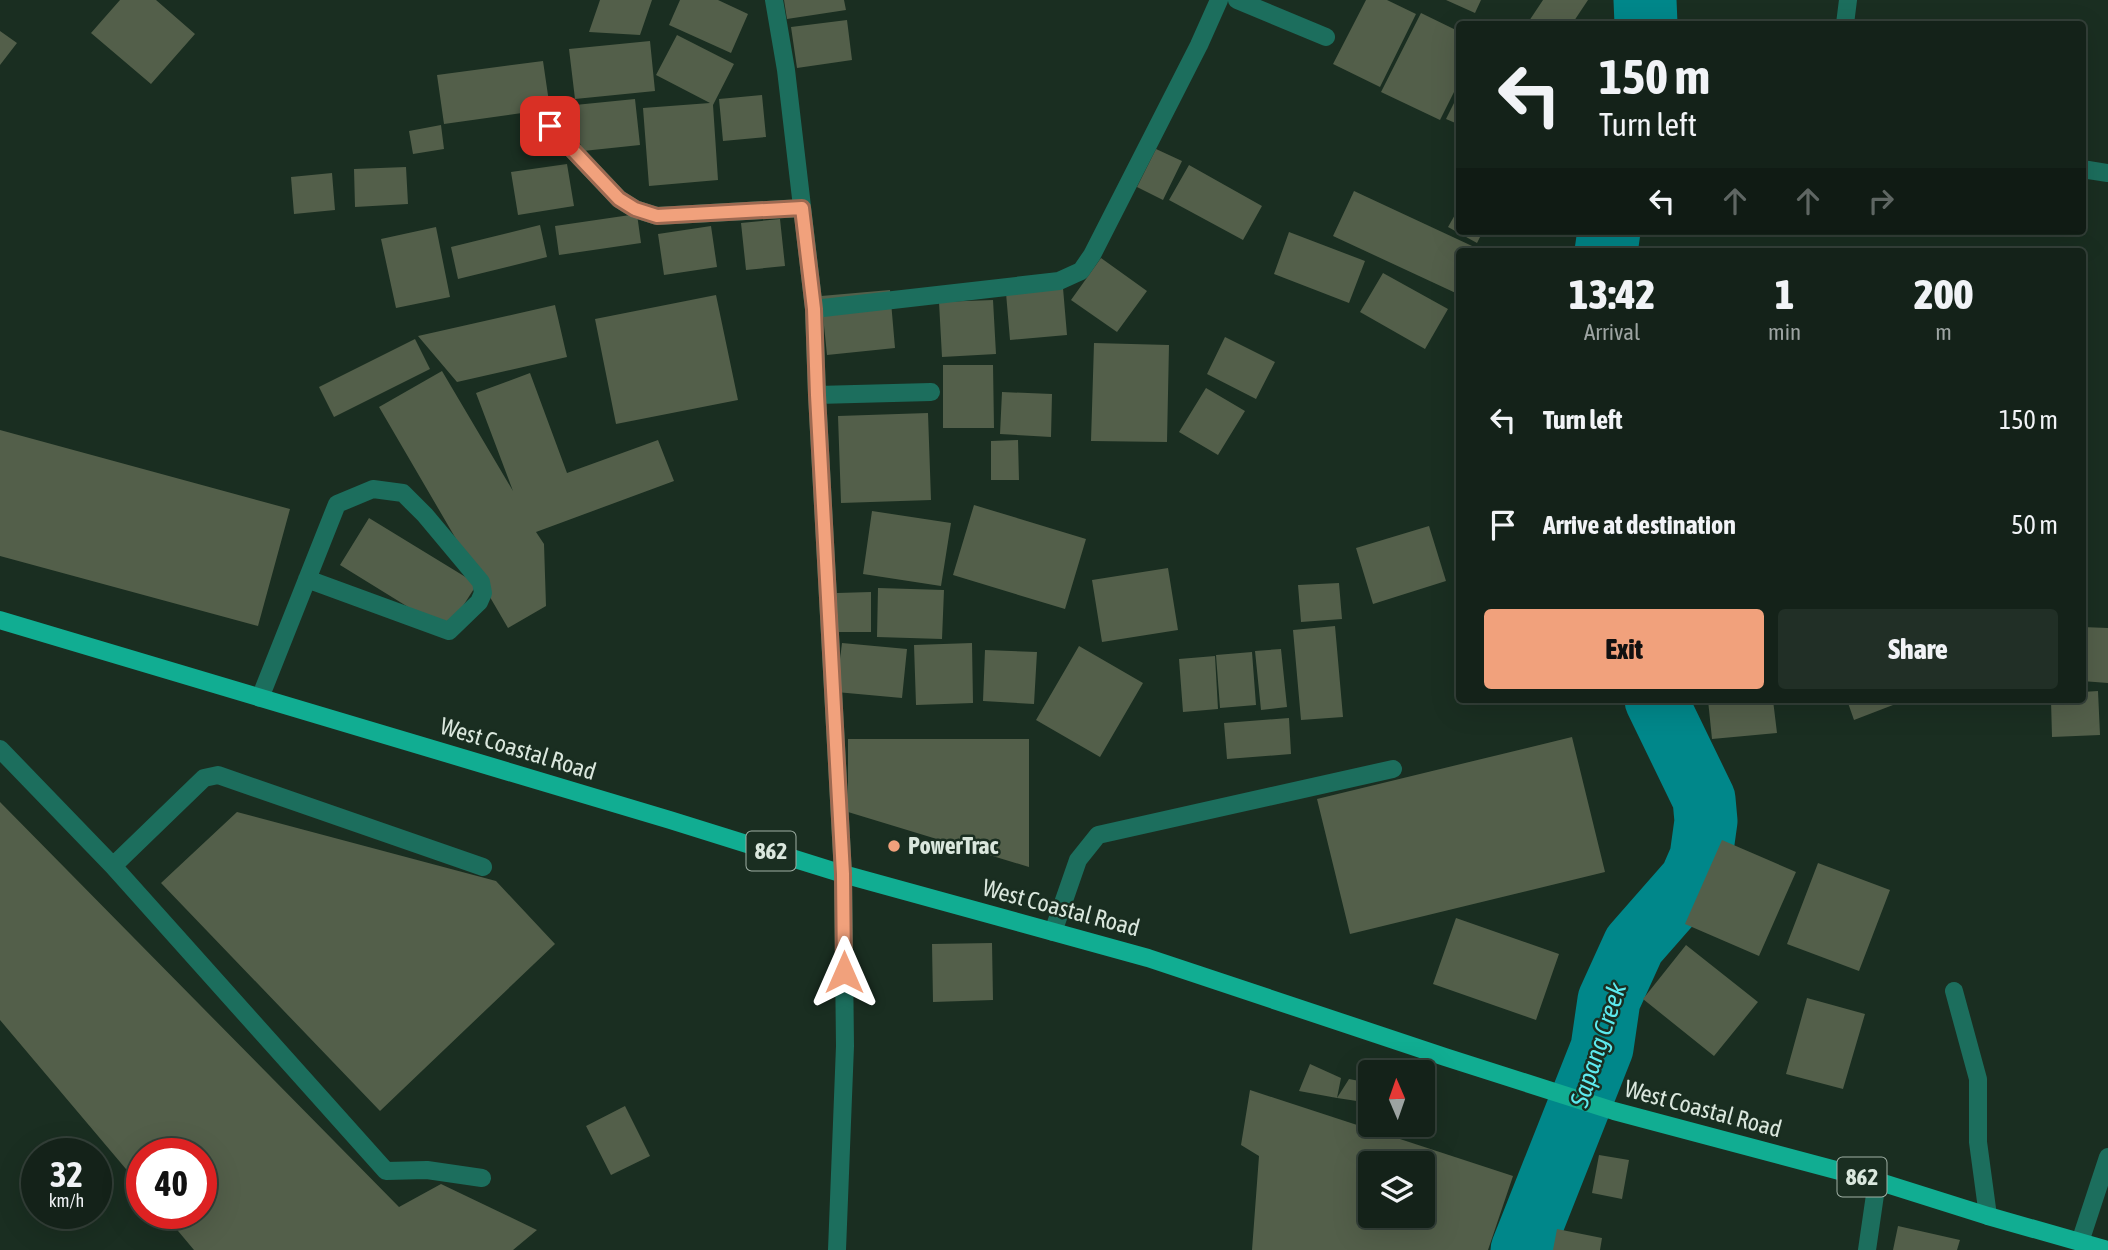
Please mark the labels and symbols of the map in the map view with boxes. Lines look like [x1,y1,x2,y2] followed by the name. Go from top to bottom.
[520,96,580,156] pin
[437,712,599,785] street label: West Coastal Road
[746,832,796,870] road number: 862
[908,832,998,859] place label: PowerTrac
[886,838,902,854] marker: PowerTrac
[980,874,1143,941] street label: West Coastal Road
[807,935,881,1009] position arrow
[1563,979,1632,1112] water label: Sapang Creek
[1358,1060,1435,1138] north arrow
[1622,1075,1785,1142] street label: West Coastal Road
[126,1138,217,1229] speed limit sign: 40
[1838,1158,1886,1196] road number: 862

